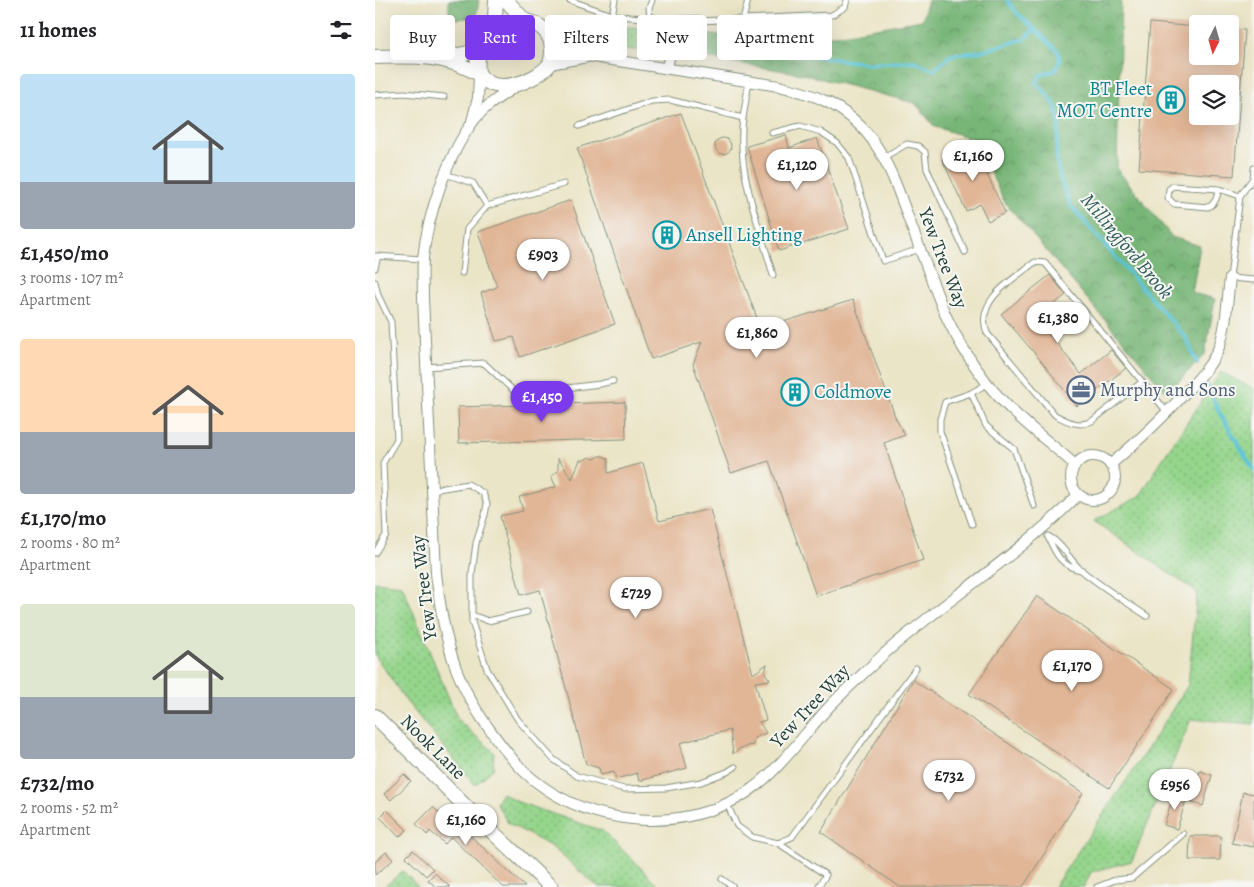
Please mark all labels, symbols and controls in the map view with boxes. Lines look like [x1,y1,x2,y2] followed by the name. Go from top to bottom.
[390,15,455,60] chip: Buy
[465,15,535,60] chip: Rent
[545,15,627,60] chip: Filters
[637,15,707,60] chip: New
[717,15,832,60] chip: Apartment
[1189,15,1239,65] north arrow
[1189,15,1239,125] map controls
[20,16,97,44] text: 11 homes
[327,16,355,44] icon: filters
[1189,75,1239,125] button: layers
[1057,76,1152,124] place label: BT Fleet MOT Centre
[1156,85,1186,115] building icon: BT Fleet MOT Centre
[143,107,233,197] icon: home
[932,140,1014,182] pin: £1,160
[953,145,993,167] text: £1,160
[756,148,838,191] pin: £1,120
[777,154,817,176] text: £1,120
[1075,187,1179,305] water label: Millingford Brook
[912,203,974,313] street label: Yew Tree Way
[652,220,682,250] building icon: Ansell Lighting
[685,222,803,248] place label: Ansell Lighting
[513,238,573,281] pin: £903
[20,239,109,267] text: £1,450/mo
[528,244,558,266] text: £903
[20,267,123,289] text: 3 rooms · 107 m²
[20,289,91,311] text: Apartment
[1017,302,1099,344] pin: £1,380
[1038,307,1078,329] text: £1,380
[716,316,798,359] pin: £1,860
[736,322,778,344] text: £1,860
[143,372,233,462] icon: home
[1066,375,1096,405] office icon: Murphy and Sons
[780,377,810,407] building icon: Coldmove
[1100,377,1236,403] place label: Murphy and Sons
[814,379,891,405] place label: Coldmove
[501,380,583,423] pin: £1,450
[522,386,562,408] text: £1,450
[20,504,106,532] text: £1,170/mo
[20,532,120,554] text: 2 rooms · 80 m²
[405,533,443,643] street label: Yew Tree Way
[20,554,91,576] text: Apartment
[606,576,666,619] pin: £729
[621,582,651,604] text: £729
[143,637,233,727] icon: home
[1031,650,1113,692] pin: £1,170
[1053,655,1091,677] text: £1,170
[764,658,856,754] street label: Yew Tree Way
[395,709,471,785] street label: Nook Lane
[919,760,979,802] pin: £732
[934,765,964,787] text: £732
[1145,768,1205,811] pin: £956
[20,769,94,797] text: £732/mo
[1160,774,1190,796] text: £956
[20,797,118,819] text: 2 rooms · 52 m²
[425,804,507,846] pin: £1,160
[446,809,486,831] text: £1,160
[20,819,91,841] text: Apartment

